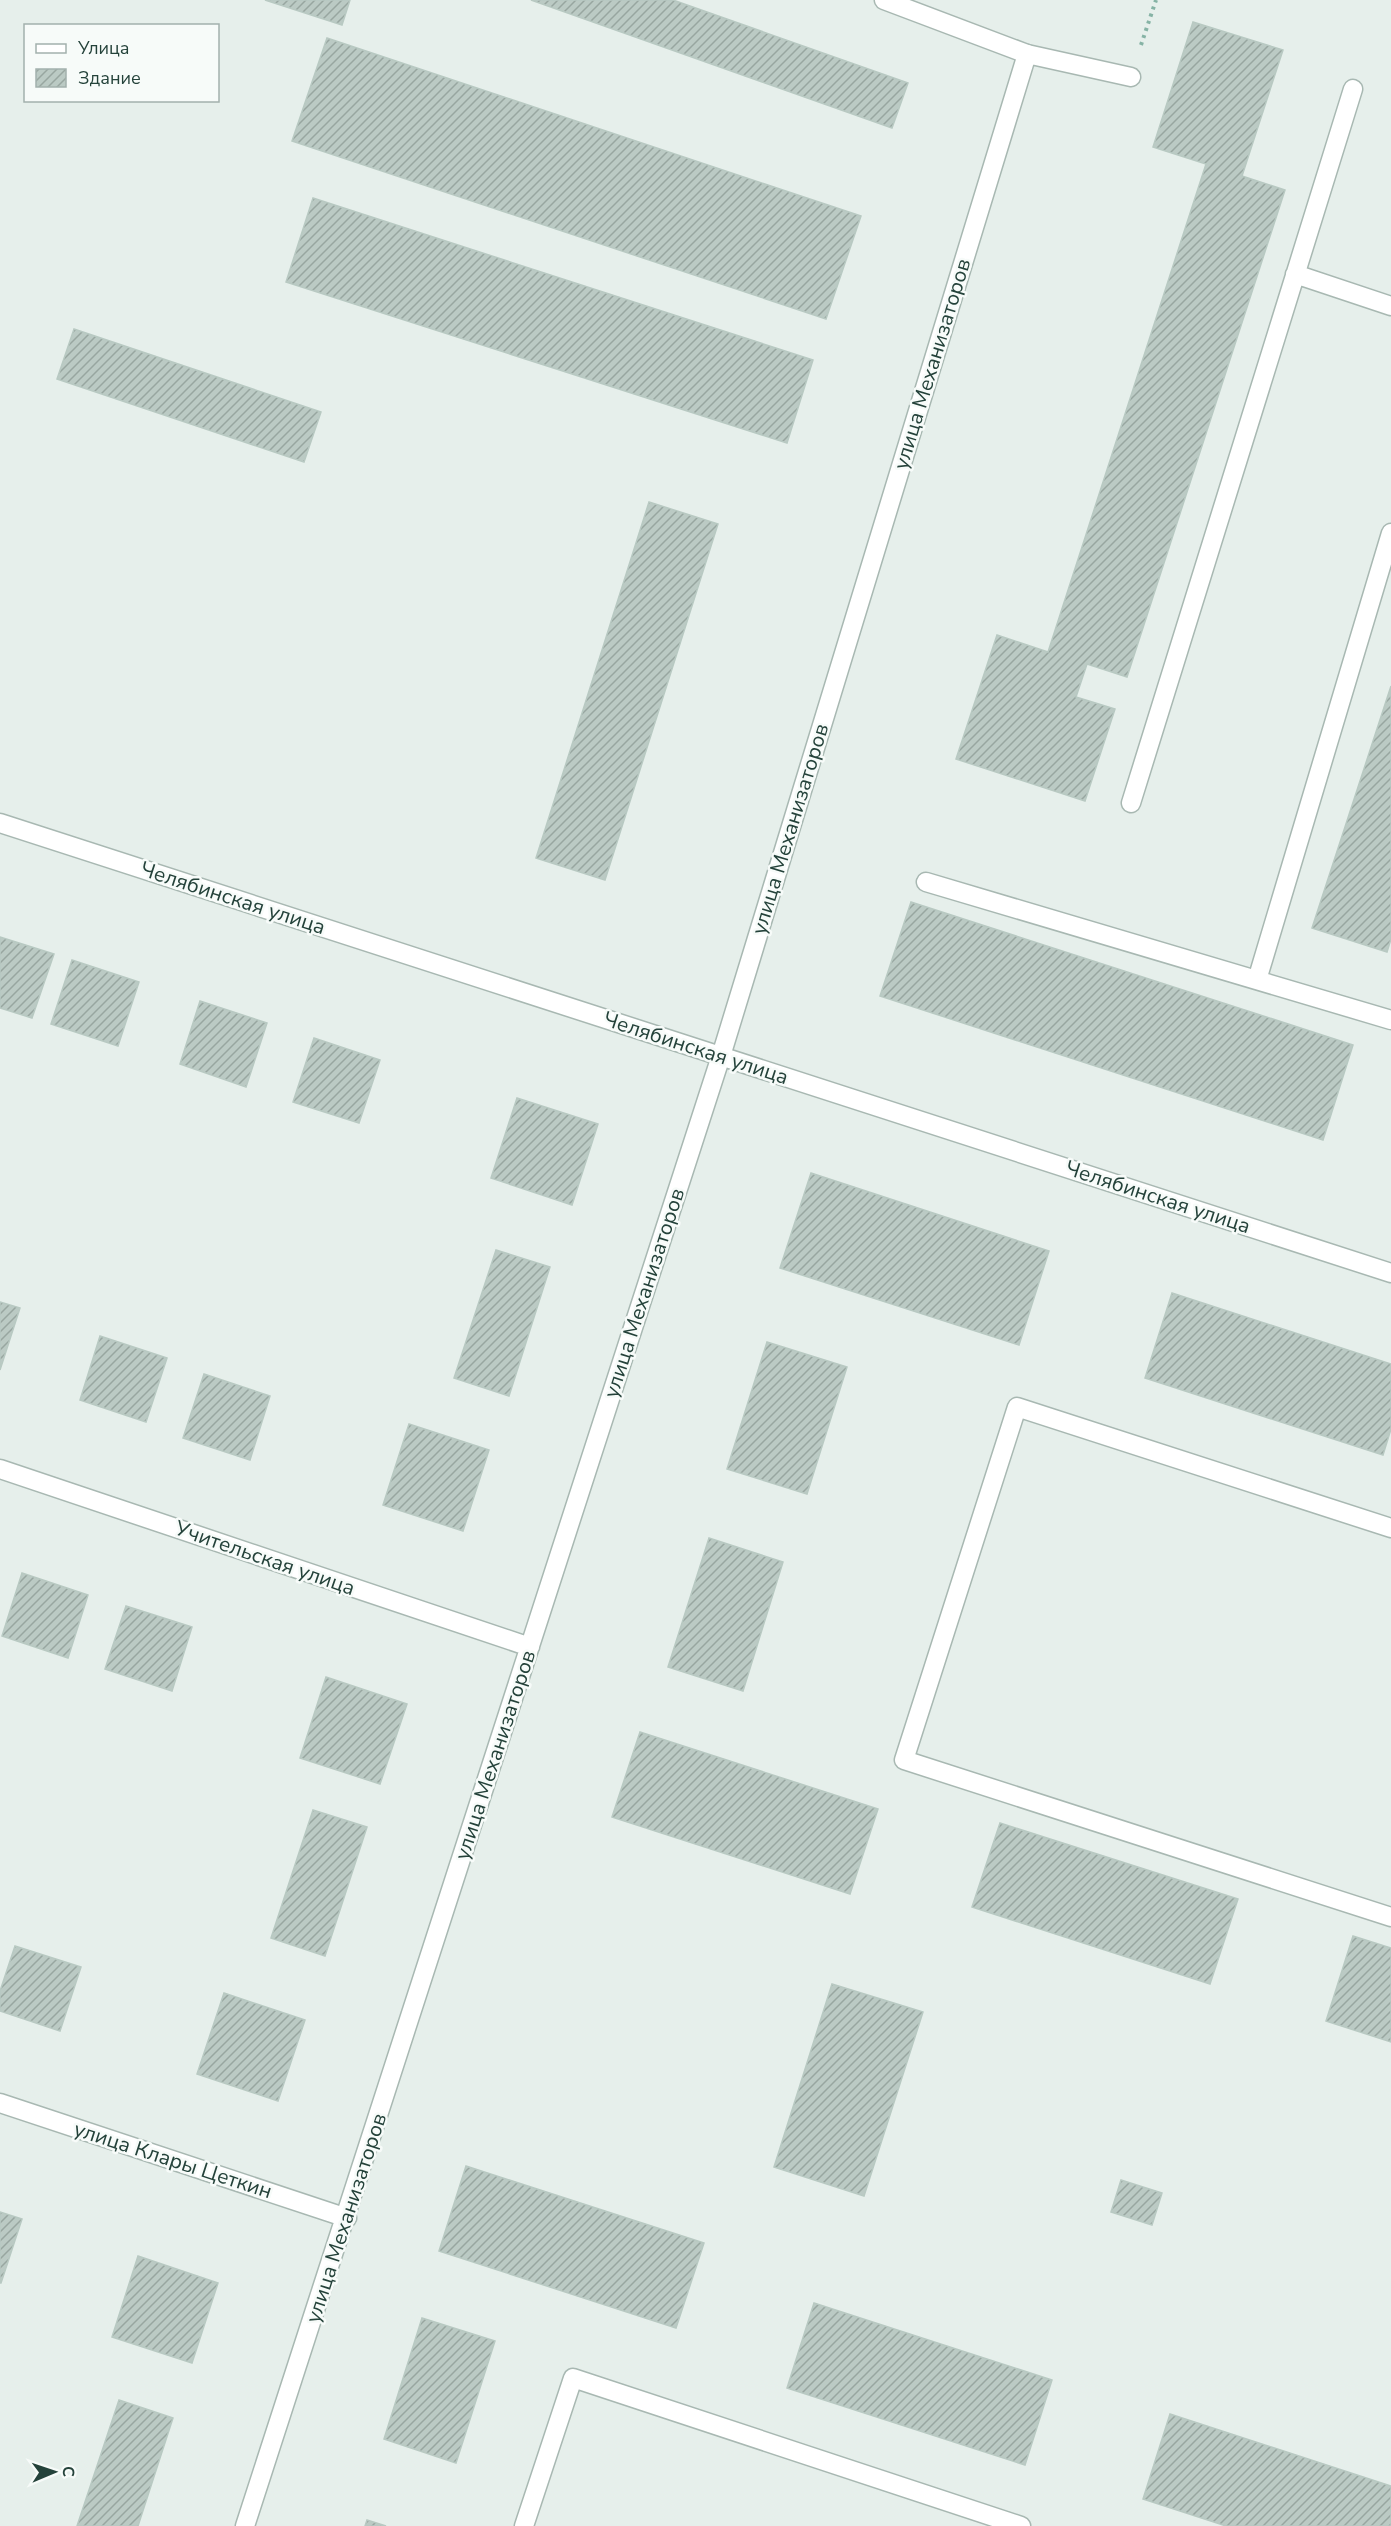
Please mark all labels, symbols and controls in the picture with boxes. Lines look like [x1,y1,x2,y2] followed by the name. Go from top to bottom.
[24,24,219,102] legend
[77,36,129,60] text: Улица
[78,66,141,90] text: Здание
[887,255,977,473] street label: улица Механизаторов
[745,720,835,938] street label: улица Механизаторов
[137,855,329,941] street label: Челябинская улица
[600,1005,792,1091] street label: Челябинская улица
[1062,1154,1254,1240] street label: Челябинская улица
[597,1185,691,1401] street label: улица Механизаторов
[170,1514,359,1602] street label: Учительская улица
[448,1647,542,1863] street label: улица Механизаторов
[299,2110,393,2326] street label: улица Механизаторов
[70,2115,276,2205] street label: улица Клары Цеткин
[24,2442,84,2502] north arrow
[57,2466,79,2477] text: С

